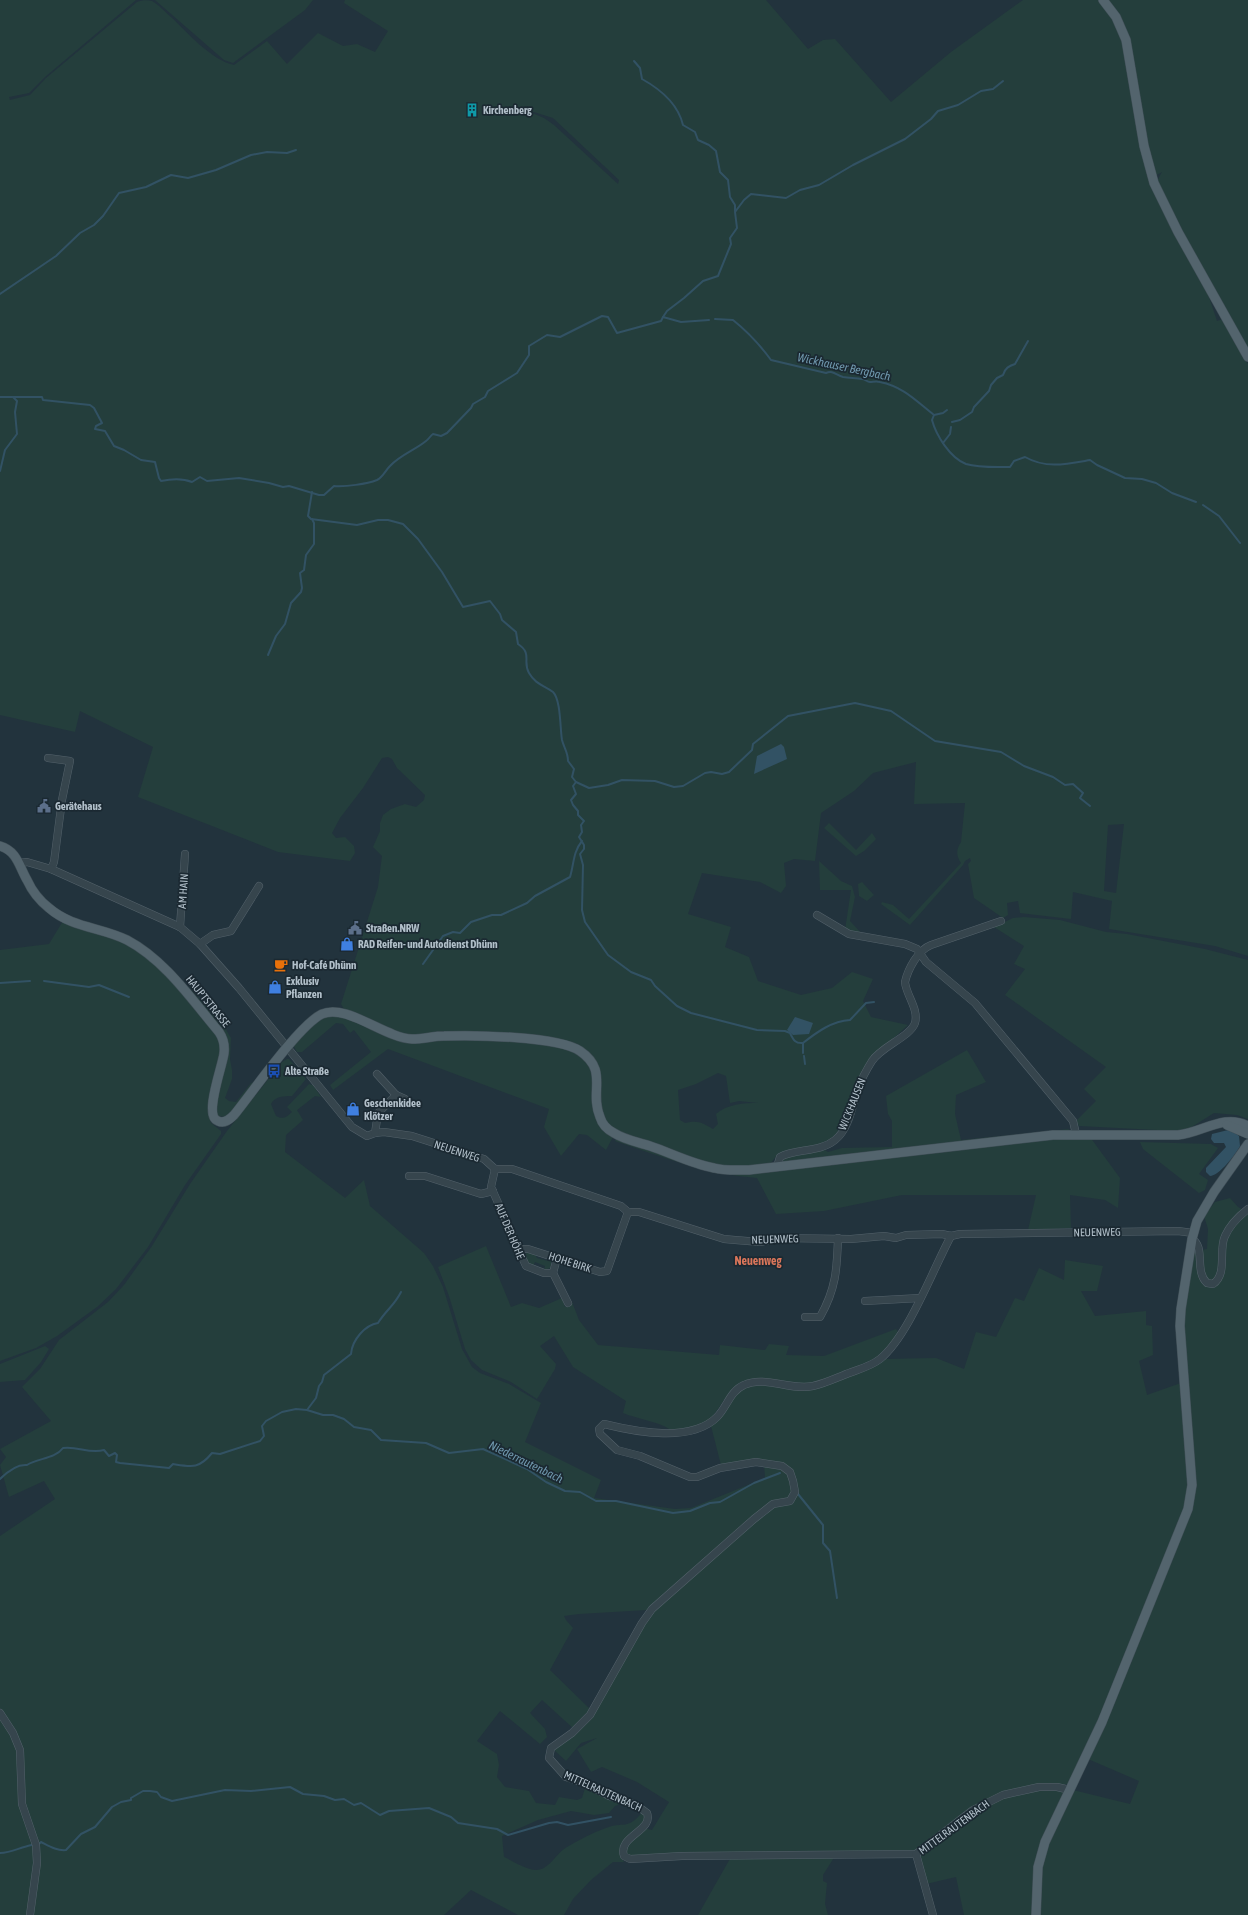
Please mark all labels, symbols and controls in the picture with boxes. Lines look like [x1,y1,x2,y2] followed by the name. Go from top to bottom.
[464,102,480,118] building icon: Kirchenberg
[483,104,532,116] place label: Kirchenberg
[796,350,892,384] water label: Wickhauser Bergbach
[36,798,52,814] public building icon: Gerätehaus
[55,800,102,812] place label: Gerätehaus
[176,873,190,909] street label: AM HAIN
[347,920,363,936] public building icon: Straßen.NRW
[366,922,420,934] place label: Straßen.NRW
[339,936,355,952] shop icon: RAD Reifen- und Autodienst Dhünn
[358,938,498,950] place label: RAD Reifen- und Autodienst Dhünn
[273,957,289,973] cafe icon: Hof-Café Dhünn
[292,959,356,971] place label: Hof-Café Dhünn
[184,973,233,1029] street label: HAUPTSTRASSE
[286,975,322,1000] place label: Exklusiv Pflanzen
[267,979,283,995] shop icon: Exklusiv Pflanzen
[266,1063,282,1079] bus stop icon: Alte Straße
[284,1065,329,1077] place label: Alte Straße
[836,1076,868,1132] street label: WICKHAUSEN
[364,1097,421,1122] place label: Geschenkidee Klötzer
[345,1101,361,1117] shop icon: Geschenkidee Klötzer
[433,1138,482,1164] street label: NEUENWEG
[493,1201,527,1261] street label: AUF DER HÖHE
[1073,1226,1121,1238] street label: NEUENWEG
[751,1232,799,1246] street label: NEUENWEG
[547,1249,594,1275] street label: HOHE BIRK
[734,1254,782,1268] district label: Neuenweg
[487,1438,565,1486] water label: Niederrautenbach
[562,1768,644,1814] street label: MITTELRAUTENBACH
[916,1797,992,1857] street label: MITTELRAUTENBACH

